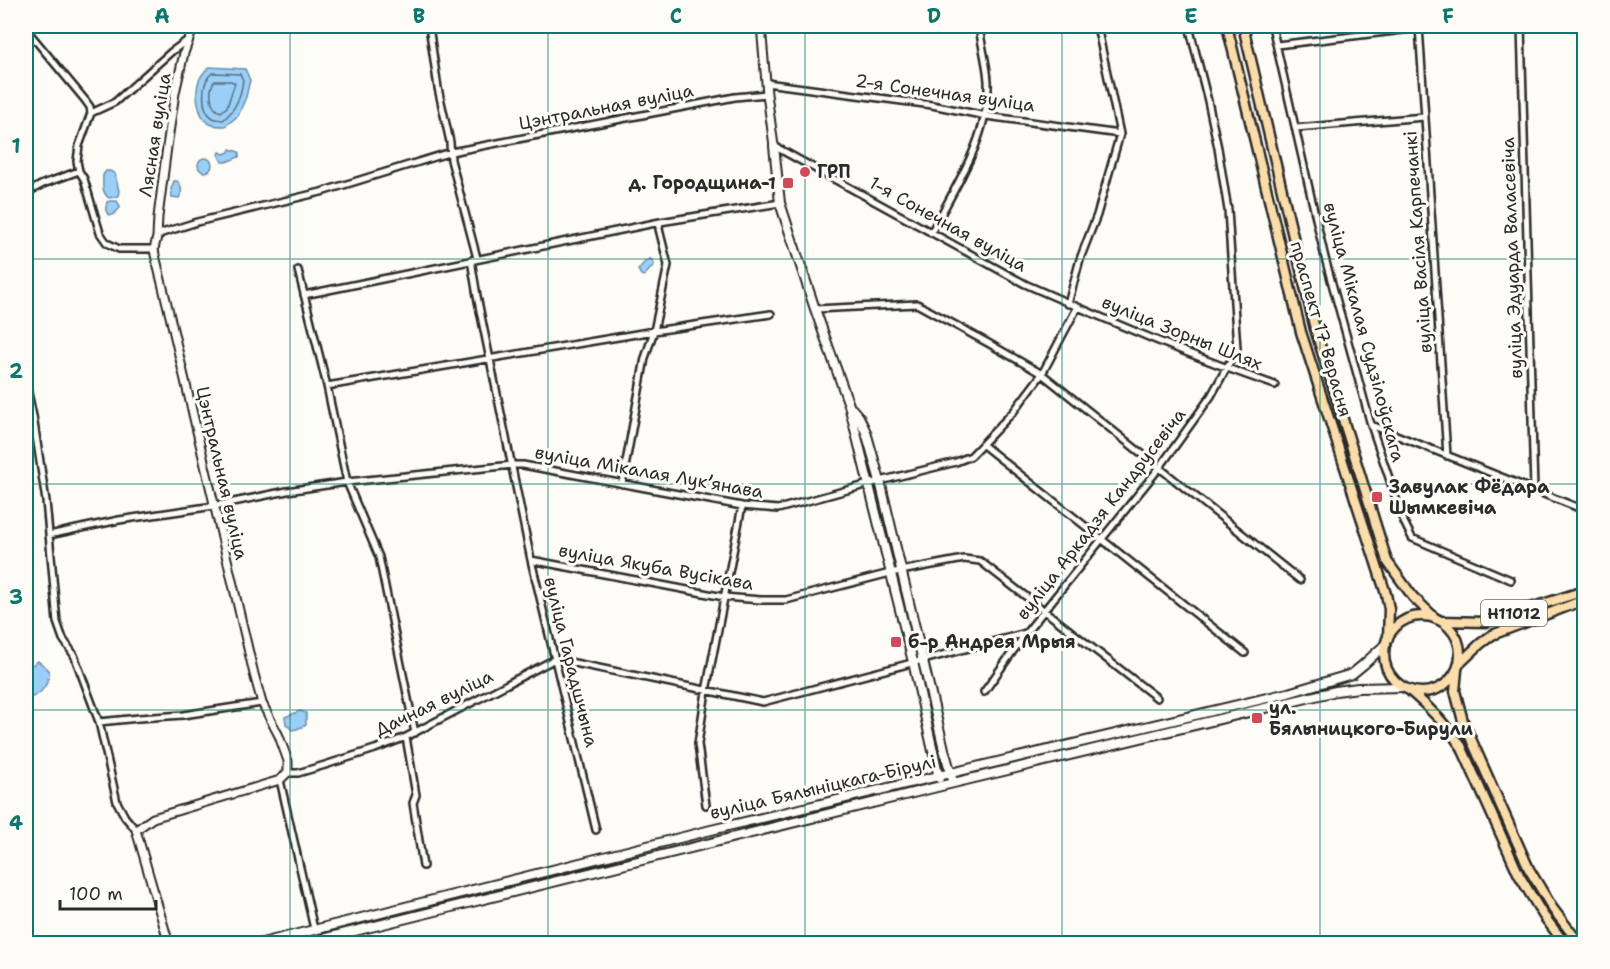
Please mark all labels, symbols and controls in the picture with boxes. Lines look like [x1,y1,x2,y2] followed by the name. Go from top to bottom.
[154,3,170,29] text: A
[413,3,425,29] text: B
[670,3,682,29] text: C
[927,3,941,29] text: D
[1184,3,1198,29] text: E
[1442,3,1454,29] text: F
[854,69,1036,117] street label: 2-я Сонечная вуліца
[133,71,177,199] street label: Лясная вуліца
[517,78,695,136] street label: Цэнтральная вуліца
[1398,130,1438,354] street label: вуліца Васіля Карпечанкі
[11,133,21,159] text: 1
[1496,137,1528,379] street label: вуліца Эдуарда Валасевіча
[817,160,851,184] place label: ГРП
[798,165,812,179] marker: ГРП
[629,171,776,195] place label: д. Городщина-1
[865,171,1031,277] street label: 1-я Сонечная вуліца
[781,176,795,190] marker: д. Городщина-1
[1318,200,1410,464] street label: вуліца Мікалая Судзілоўскага
[1284,238,1358,420] street label: праспект 17 Верасня
[1098,290,1266,376] street label: вуліца Зорны Шлях
[9,358,23,384] text: 2
[190,384,254,562] street label: Цэнтральная вуліца
[1011,403,1191,625] street label: вуліца Аркадзя Кандрусевіча
[533,440,765,504] street label: вуліца Мікалая Лукʼянава
[1389,475,1550,520] place label: Завулак Фёдара Шымкевіча
[1370,490,1384,504] marker: Завулак Фёдара Шымкевіча
[557,538,755,596] street label: вуліца Якуба Вусікава
[538,574,604,750] street label: вуліца Гарадшчына
[9,584,23,610] text: 3
[1481,600,1547,626] road number: Н11012
[908,630,1076,654] place label: б-р Андрея Мрыя
[889,635,903,649] marker: б-р Андрея Мрыя
[371,664,497,742] street label: Дачная вуліца
[1269,696,1473,741] place label: ул. Бялыницкого-Бирули
[1250,711,1264,725] marker: ул. Бялыницкого-Бирули
[707,749,939,825] street label: вуліца Бялыніцкага-Бірулі
[9,810,23,836] text: 4
[60,873,156,911] scale bar
[69,882,123,906] text: 100 m

